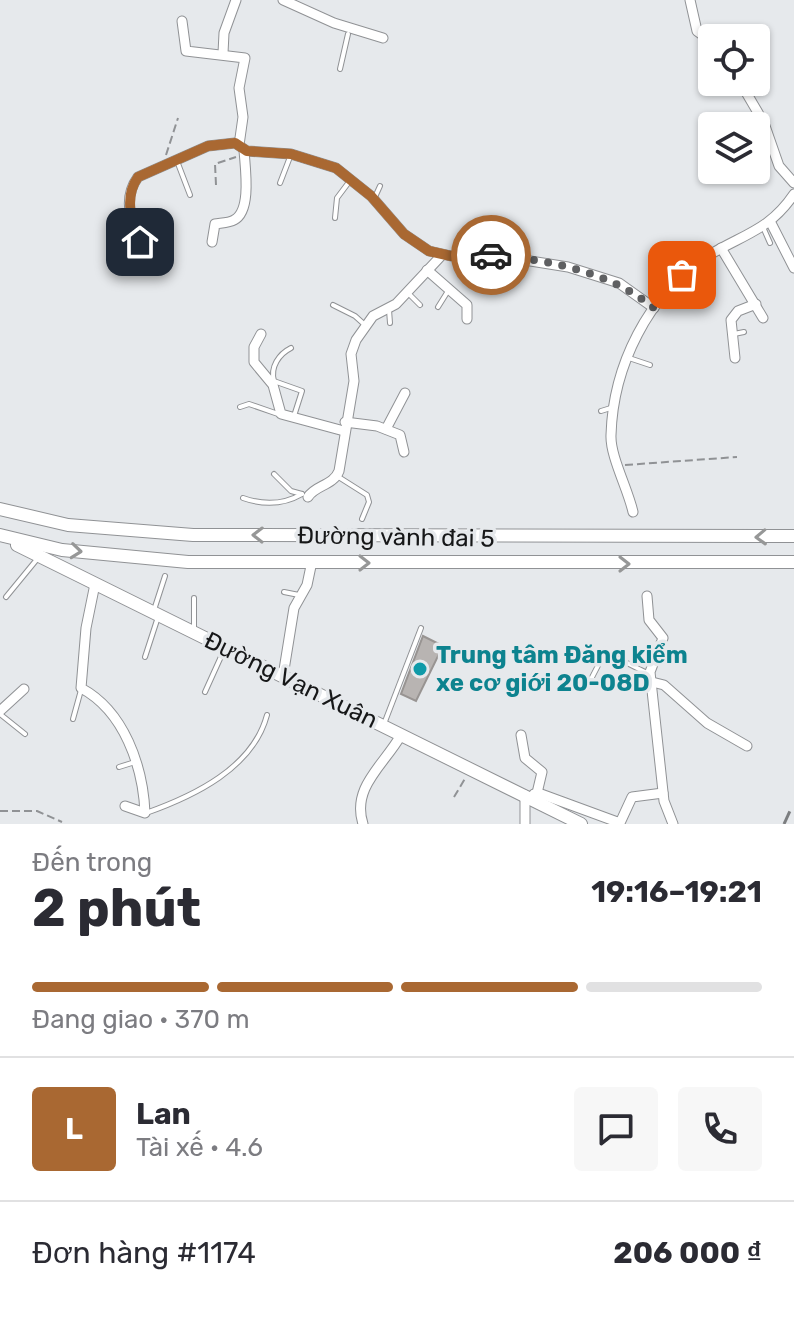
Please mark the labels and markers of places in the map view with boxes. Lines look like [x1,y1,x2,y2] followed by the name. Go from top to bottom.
[106,208,174,276] pin
[648,241,716,309] pin
[436,641,688,697] place label: Trung tâm Đăng kiểm xe cơ giới 20-08D
[411,660,429,678] marker: Trung tâm Đăng kiểm xe cơ giới 20-08D

